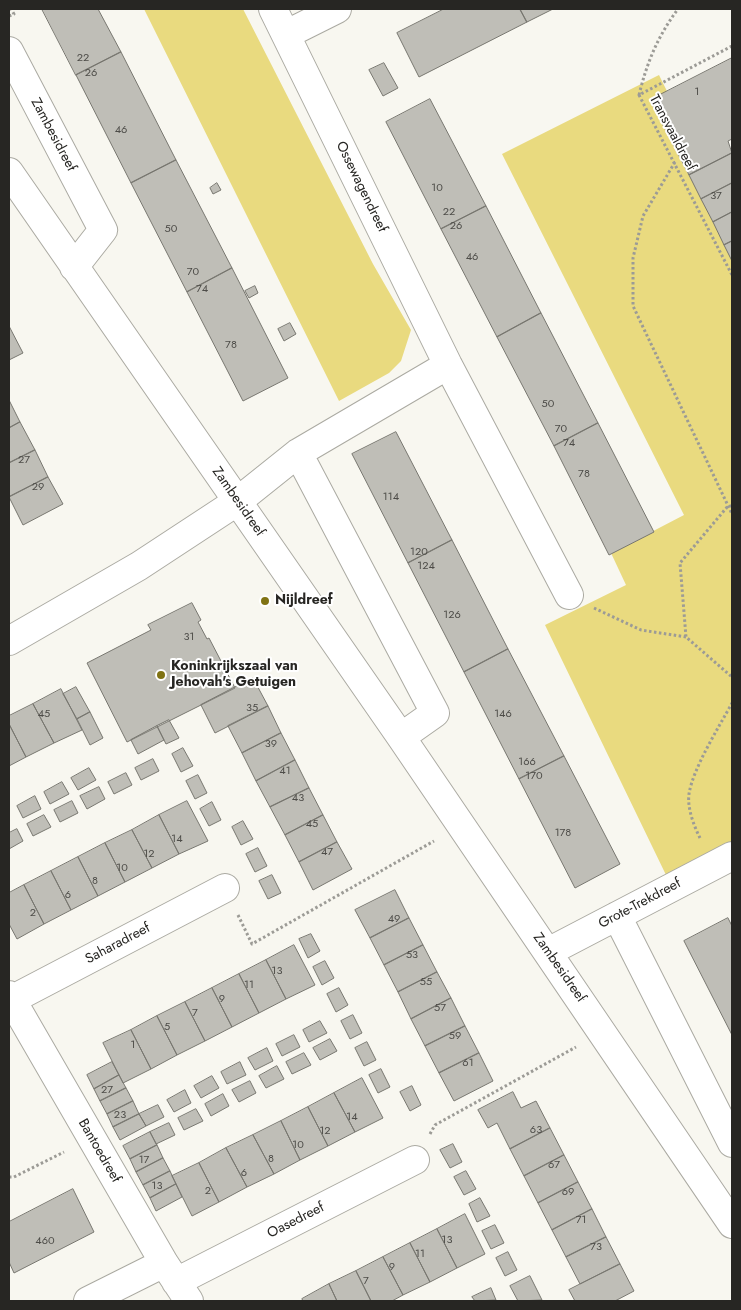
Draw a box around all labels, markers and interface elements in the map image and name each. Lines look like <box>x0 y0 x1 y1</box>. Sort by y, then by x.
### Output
house number: 22 <box>77 51 89 65</box>
house number: 26 <box>85 66 97 80</box>
house number: 1 <box>695 85 699 99</box>
street label: Transvaaldreef <box>645 92 699 174</box>
street label: Zambesidreef <box>27 95 79 175</box>
house number: 46 <box>115 123 127 137</box>
street label: Ossewagendreef <box>332 139 390 235</box>
house number: 10 <box>431 181 443 195</box>
house number: 37 <box>710 189 722 203</box>
house number: 22 <box>443 205 455 219</box>
house number: 26 <box>450 219 462 233</box>
house number: 50 <box>165 222 177 236</box>
house number: 46 <box>466 250 478 264</box>
house number: 70 <box>187 265 199 279</box>
house number: 74 <box>196 282 208 296</box>
house number: 78 <box>225 338 237 352</box>
house number: 50 <box>542 397 554 411</box>
house number: 70 <box>555 422 567 436</box>
house number: 74 <box>563 436 575 450</box>
house number: 27 <box>18 453 30 467</box>
street label: Zambesidreef <box>208 464 268 540</box>
house number: 78 <box>578 467 590 481</box>
house number: 29 <box>32 480 44 494</box>
house number: 114 <box>383 490 399 504</box>
house number: 120 <box>410 545 428 559</box>
house number: 124 <box>417 559 435 573</box>
place label: Nijldreef <box>275 593 333 609</box>
marker: Nijldreef <box>259 595 271 607</box>
house number: 126 <box>443 608 461 622</box>
house number: 31 <box>184 630 194 644</box>
place label: Koninkrijkszaal van Jehovah's Getuigen <box>171 659 298 692</box>
marker: Koninkrijkszaal van Jehovah's Getuigen <box>155 669 167 681</box>
house number: 35 <box>246 701 258 715</box>
house number: 45 <box>38 707 50 721</box>
house number: 146 <box>494 707 512 721</box>
house number: 39 <box>265 737 277 751</box>
house number: 166 <box>518 755 536 769</box>
house number: 41 <box>279 764 291 778</box>
house number: 170 <box>525 769 543 783</box>
house number: 43 <box>292 791 304 805</box>
house number: 45 <box>306 817 318 831</box>
house number: 178 <box>555 826 571 840</box>
house number: 14 <box>171 832 183 846</box>
house number: 47 <box>321 845 333 859</box>
house number: 12 <box>143 847 155 861</box>
house number: 10 <box>116 861 128 875</box>
house number: 8 <box>92 874 98 888</box>
street label: Grote-Trekdreef <box>596 875 684 933</box>
house number: 6 <box>65 888 71 902</box>
house number: 2 <box>30 906 36 920</box>
house number: 49 <box>388 912 400 926</box>
street label: Saharadreef <box>83 920 153 968</box>
street label: Zambesidreef <box>529 930 589 1006</box>
house number: 53 <box>406 948 418 962</box>
house number: 13 <box>272 964 282 978</box>
house number: 55 <box>420 975 432 989</box>
house number: 11 <box>244 978 254 992</box>
house number: 9 <box>219 992 225 1006</box>
house number: 57 <box>434 1001 446 1015</box>
house number: 7 <box>192 1006 198 1020</box>
house number: 5 <box>164 1020 170 1034</box>
house number: 59 <box>449 1029 461 1043</box>
house number: 1 <box>131 1038 135 1052</box>
house number: 61 <box>462 1056 474 1070</box>
house number: 27 <box>101 1083 113 1097</box>
house number: 23 <box>114 1108 126 1122</box>
house number: 14 <box>346 1110 358 1124</box>
street label: Bantoedreef <box>74 1116 124 1186</box>
house number: 63 <box>530 1123 542 1137</box>
house number: 12 <box>319 1124 331 1138</box>
house number: 10 <box>292 1138 304 1152</box>
house number: 8 <box>268 1152 274 1166</box>
house number: 17 <box>139 1153 149 1167</box>
house number: 67 <box>548 1158 560 1172</box>
house number: 6 <box>241 1166 247 1180</box>
house number: 13 <box>152 1179 162 1193</box>
house number: 2 <box>205 1184 211 1198</box>
house number: 69 <box>562 1185 574 1199</box>
street label: Oasedreef <box>265 1200 327 1242</box>
house number: 71 <box>576 1213 586 1227</box>
house number: 13 <box>442 1233 452 1247</box>
house number: 460 <box>35 1234 55 1248</box>
house number: 73 <box>590 1240 602 1254</box>
house number: 11 <box>415 1247 425 1261</box>
house number: 9 <box>389 1260 395 1274</box>
house number: 7 <box>363 1274 369 1288</box>

